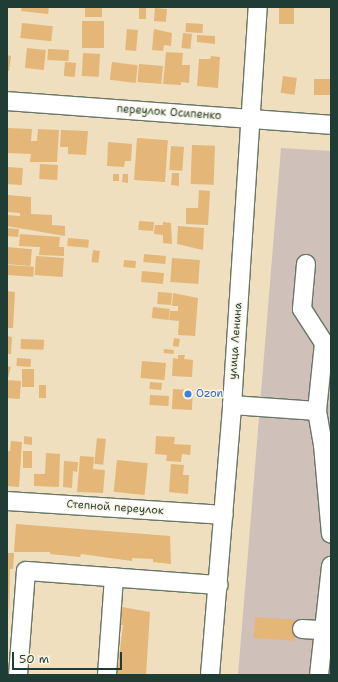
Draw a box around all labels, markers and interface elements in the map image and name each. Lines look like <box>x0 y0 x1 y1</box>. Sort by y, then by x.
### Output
street label: переулок Осипенко <box>116 103 222 123</box>
street label: улица Ленина <box>227 302 245 380</box>
place label: Ozon <box>196 387 223 401</box>
marker: Ozon <box>183 389 193 399</box>
street label: Степной переулок <box>66 498 164 518</box>
scale bar <box>14 644 124 670</box>
text: 50 m <box>19 651 49 667</box>

